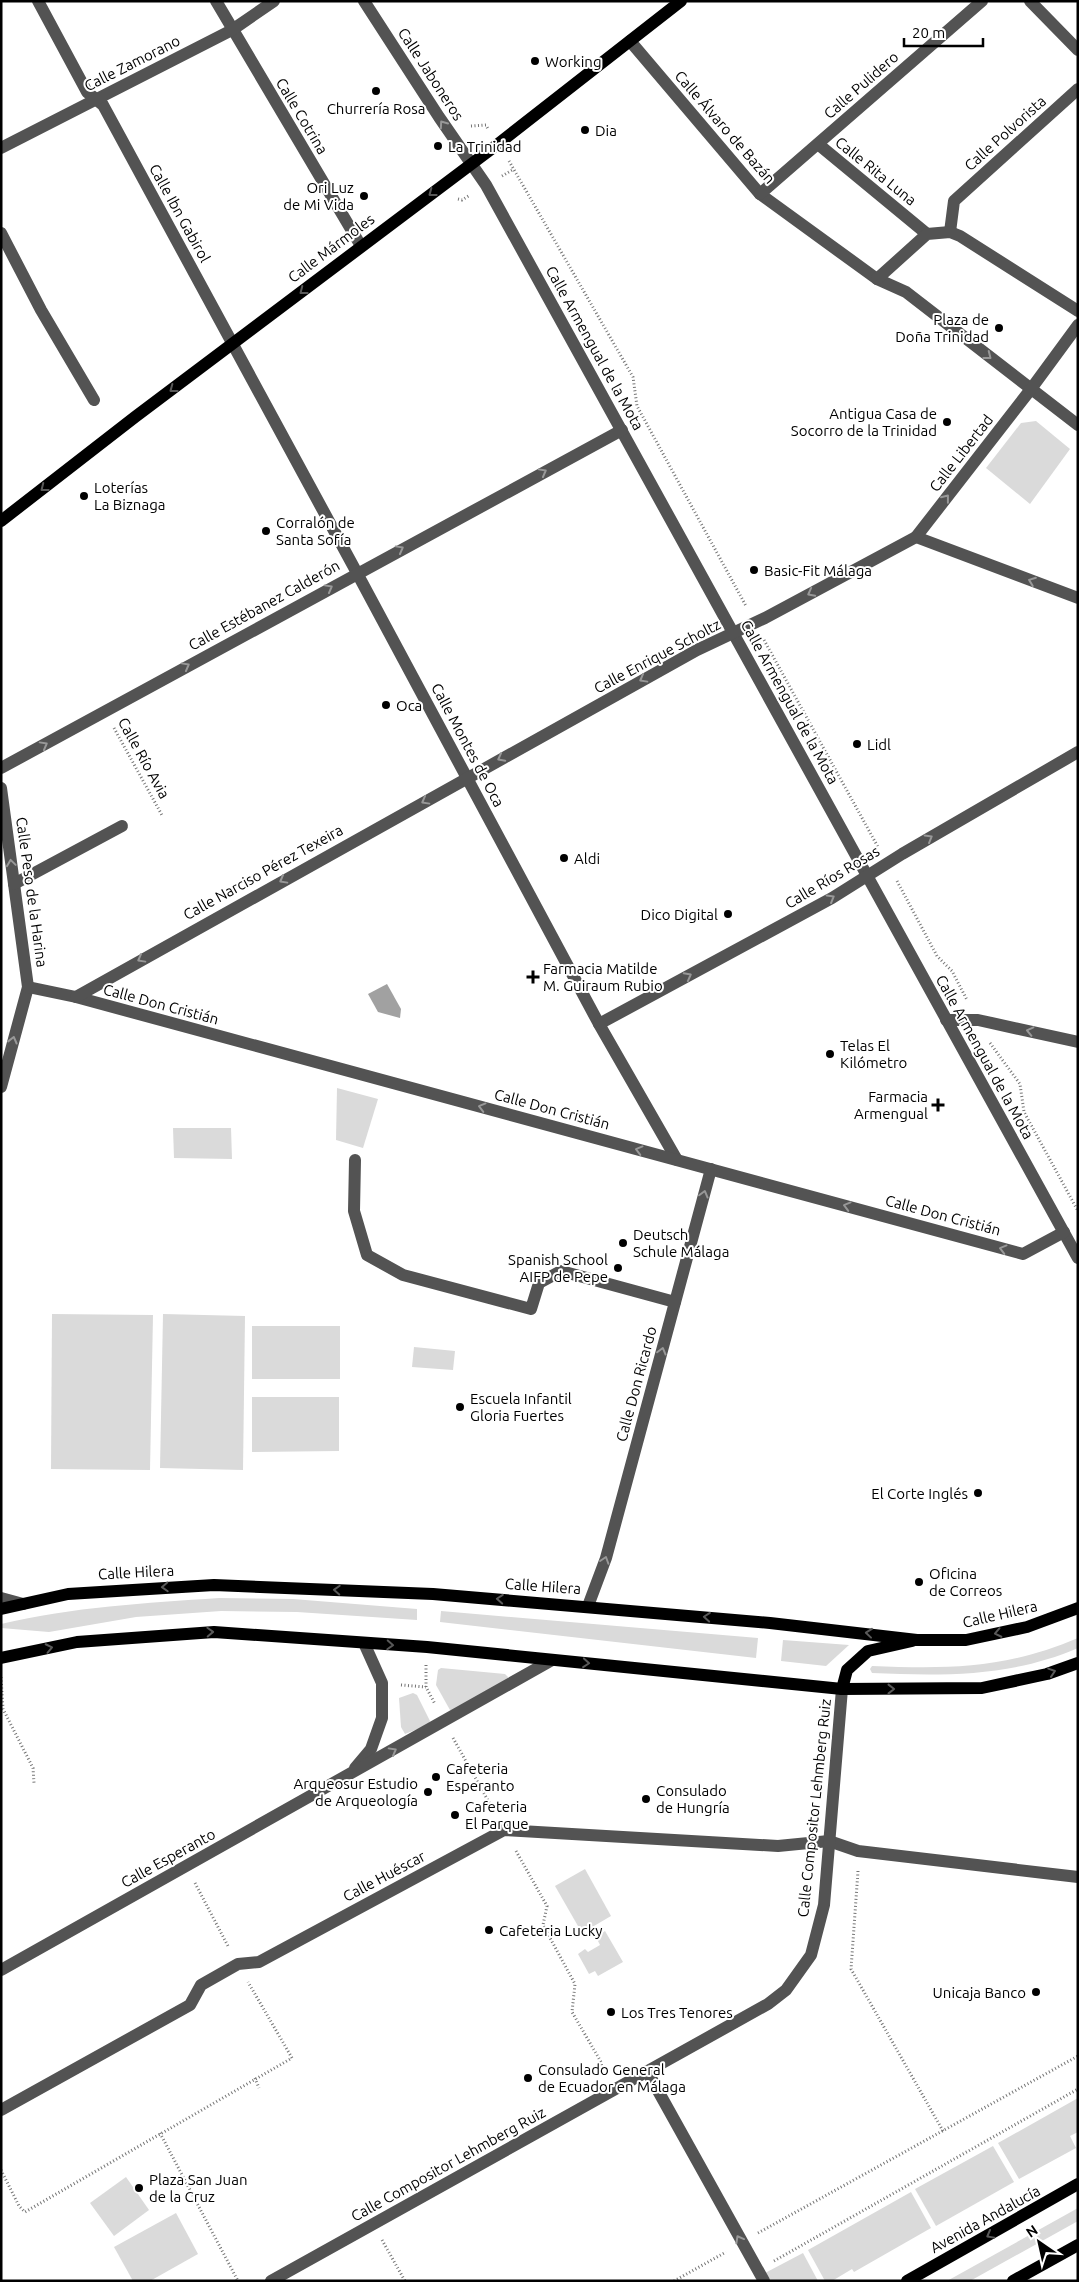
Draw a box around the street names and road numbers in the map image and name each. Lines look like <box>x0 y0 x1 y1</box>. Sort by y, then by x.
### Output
street label: Calle Jaboneros <box>395 25 467 123</box>
street label: Calle Zamorano <box>81 32 183 94</box>
street label: Calle Pulidero <box>820 48 902 122</box>
street label: Calle Álvaro de Bazán <box>671 67 779 187</box>
street label: Calle Cotrina <box>273 75 331 157</box>
street label: Calle Polvorista <box>961 92 1049 174</box>
street label: Calle Rita Luna <box>832 133 920 209</box>
street label: Calle Ibn Gabirol <box>146 161 214 265</box>
street label: Calle Mármoles <box>285 210 377 286</box>
street label: Calle Armengual de la Mota <box>543 263 647 433</box>
street label: Calle Libertad <box>926 411 996 495</box>
street label: Calle Estébanez Calderón <box>185 556 343 654</box>
street label: Calle Enrique Scholtz <box>591 615 723 697</box>
street label: Calle Armengual de la Mota <box>738 617 842 787</box>
street label: Calle Montes de Oca <box>428 680 508 810</box>
street label: Calle Río Avia <box>115 715 173 801</box>
street label: Calle Peso de la Harina <box>13 816 51 968</box>
street label: Calle Narciso Pérez Texeira <box>180 821 346 923</box>
street label: Calle Ríos Rosas <box>782 842 882 912</box>
street label: Calle Armengual de la Mota <box>933 972 1037 1142</box>
street label: Calle Don Cristián <box>101 980 221 1028</box>
street label: Calle Don Cristián <box>492 1085 612 1133</box>
street label: Calle Don Cristián <box>883 1191 1003 1239</box>
street label: Calle Don Ricardo <box>612 1324 660 1444</box>
street label: Calle Hilera <box>98 1562 174 1582</box>
street label: Calle Hilera <box>504 1575 582 1597</box>
street label: Calle Hilera <box>961 1597 1039 1631</box>
street label: Calle Compositor Lehmberg Ruiz <box>794 1698 834 1918</box>
street label: Calle Esperanto <box>118 1825 218 1891</box>
street label: Calle Huéscar <box>340 1847 428 1905</box>
street label: Calle Compositor Lehmberg Ruiz <box>348 2103 548 2225</box>
street label: Avenida Andalucía <box>927 2182 1043 2256</box>

